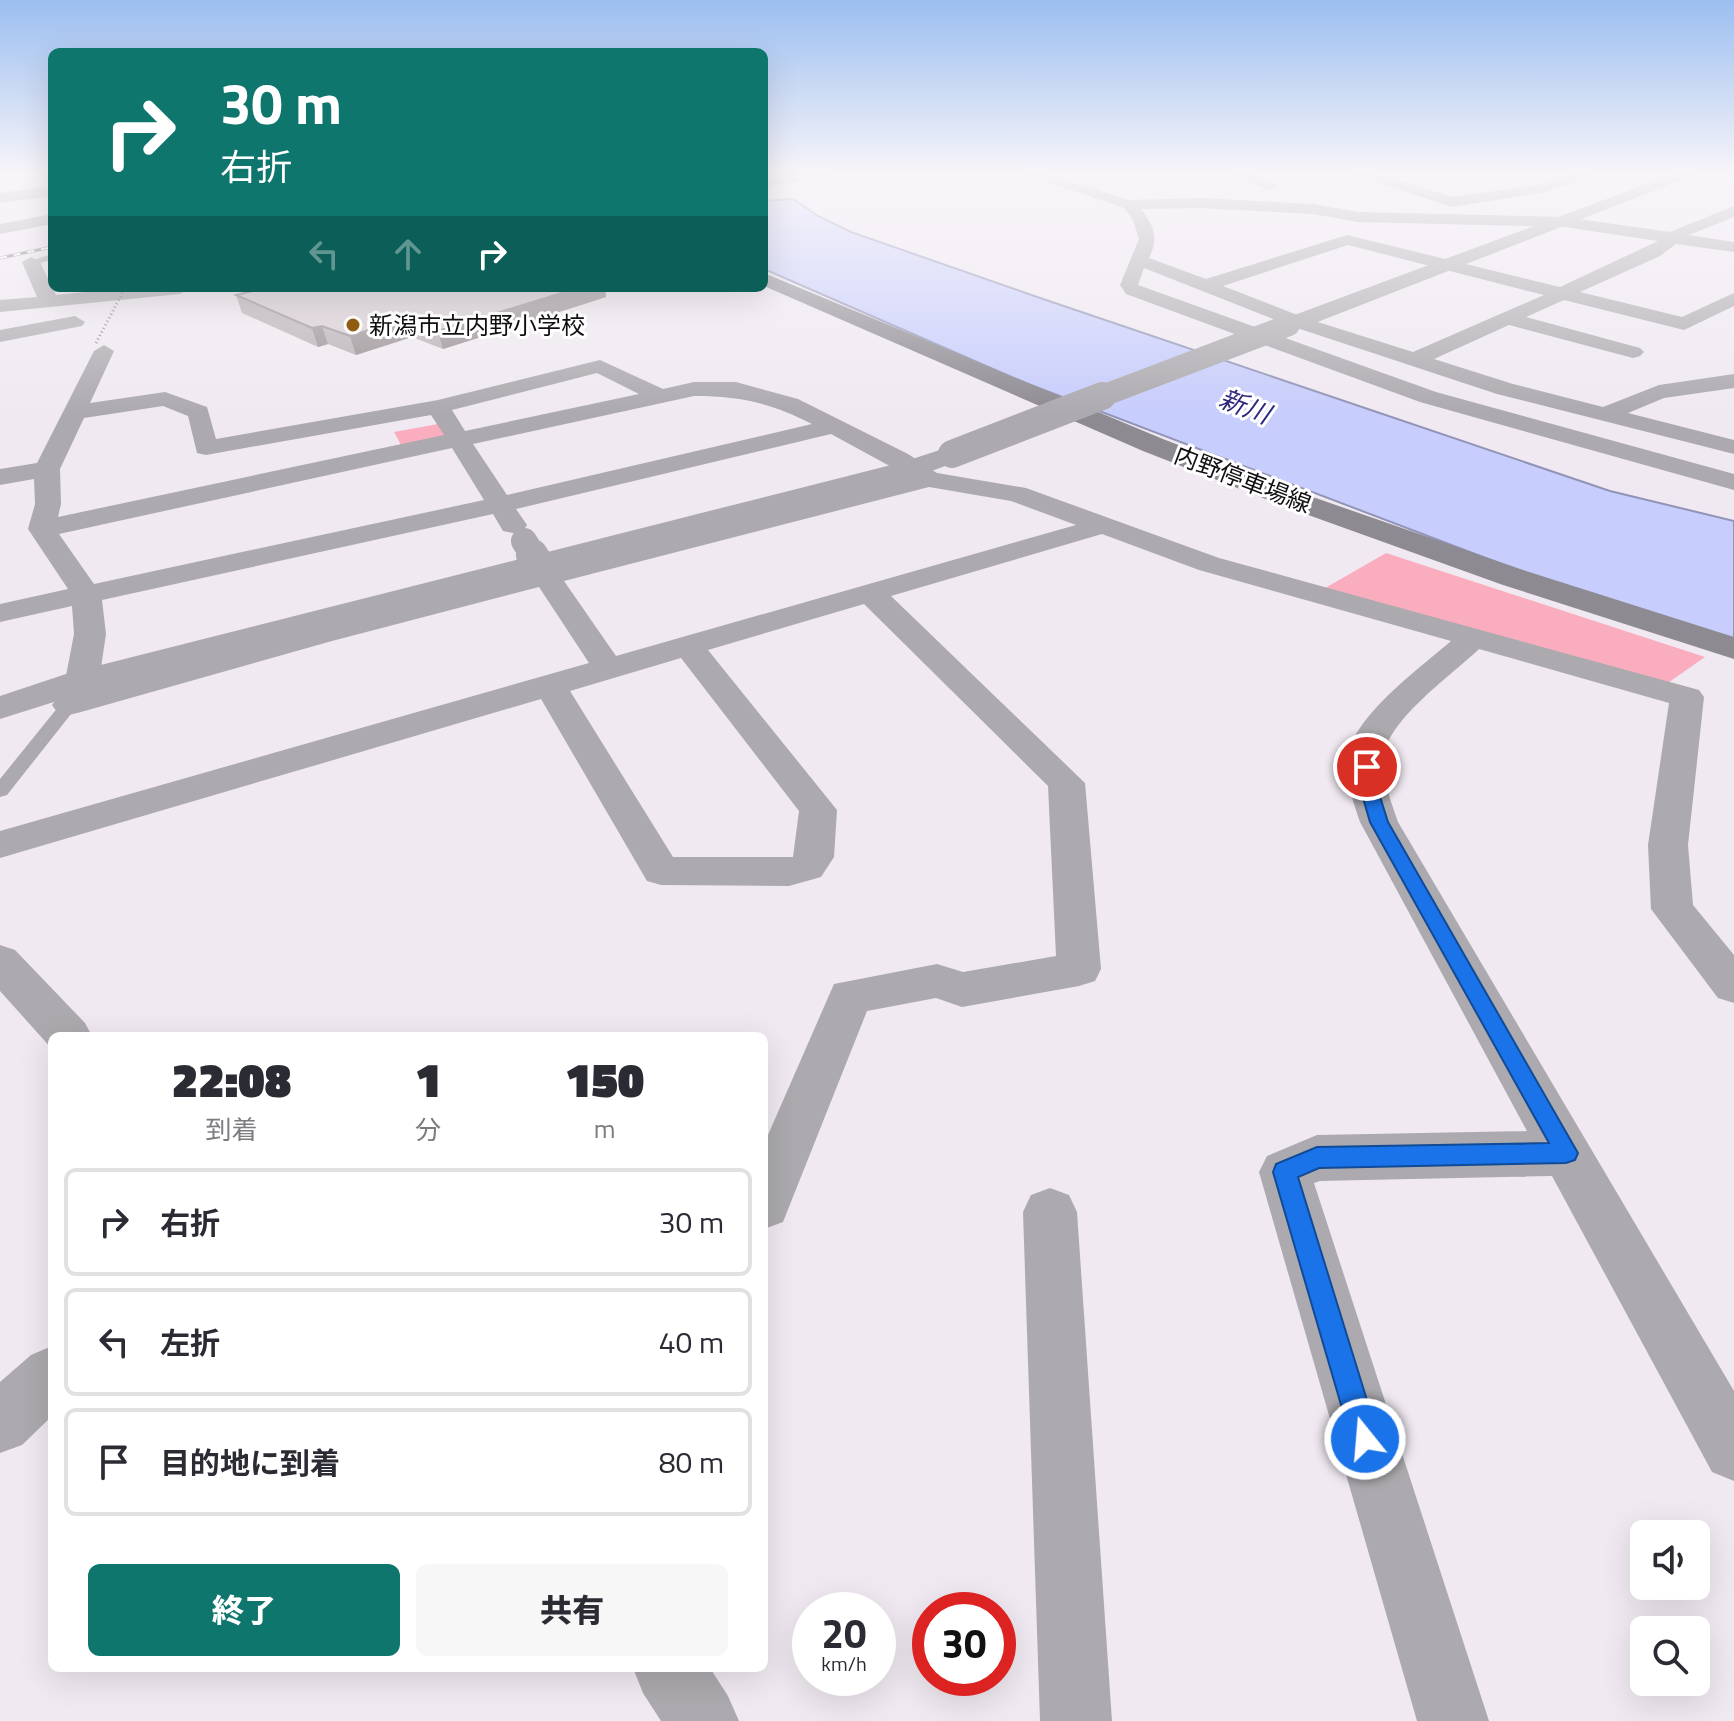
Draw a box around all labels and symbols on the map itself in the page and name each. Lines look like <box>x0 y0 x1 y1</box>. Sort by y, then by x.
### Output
place label: 新潟市立内野小学校 <box>369 307 585 343</box>
marker: 新潟市立内野小学校 <box>344 316 362 334</box>
water label: 新川 <box>1214 378 1279 435</box>
street label: 内野停車場線 <box>1169 436 1317 522</box>
pin <box>1333 733 1401 801</box>
position arrow <box>1323 1397 1407 1481</box>
speed limit sign: 30 <box>912 1592 1016 1696</box>

